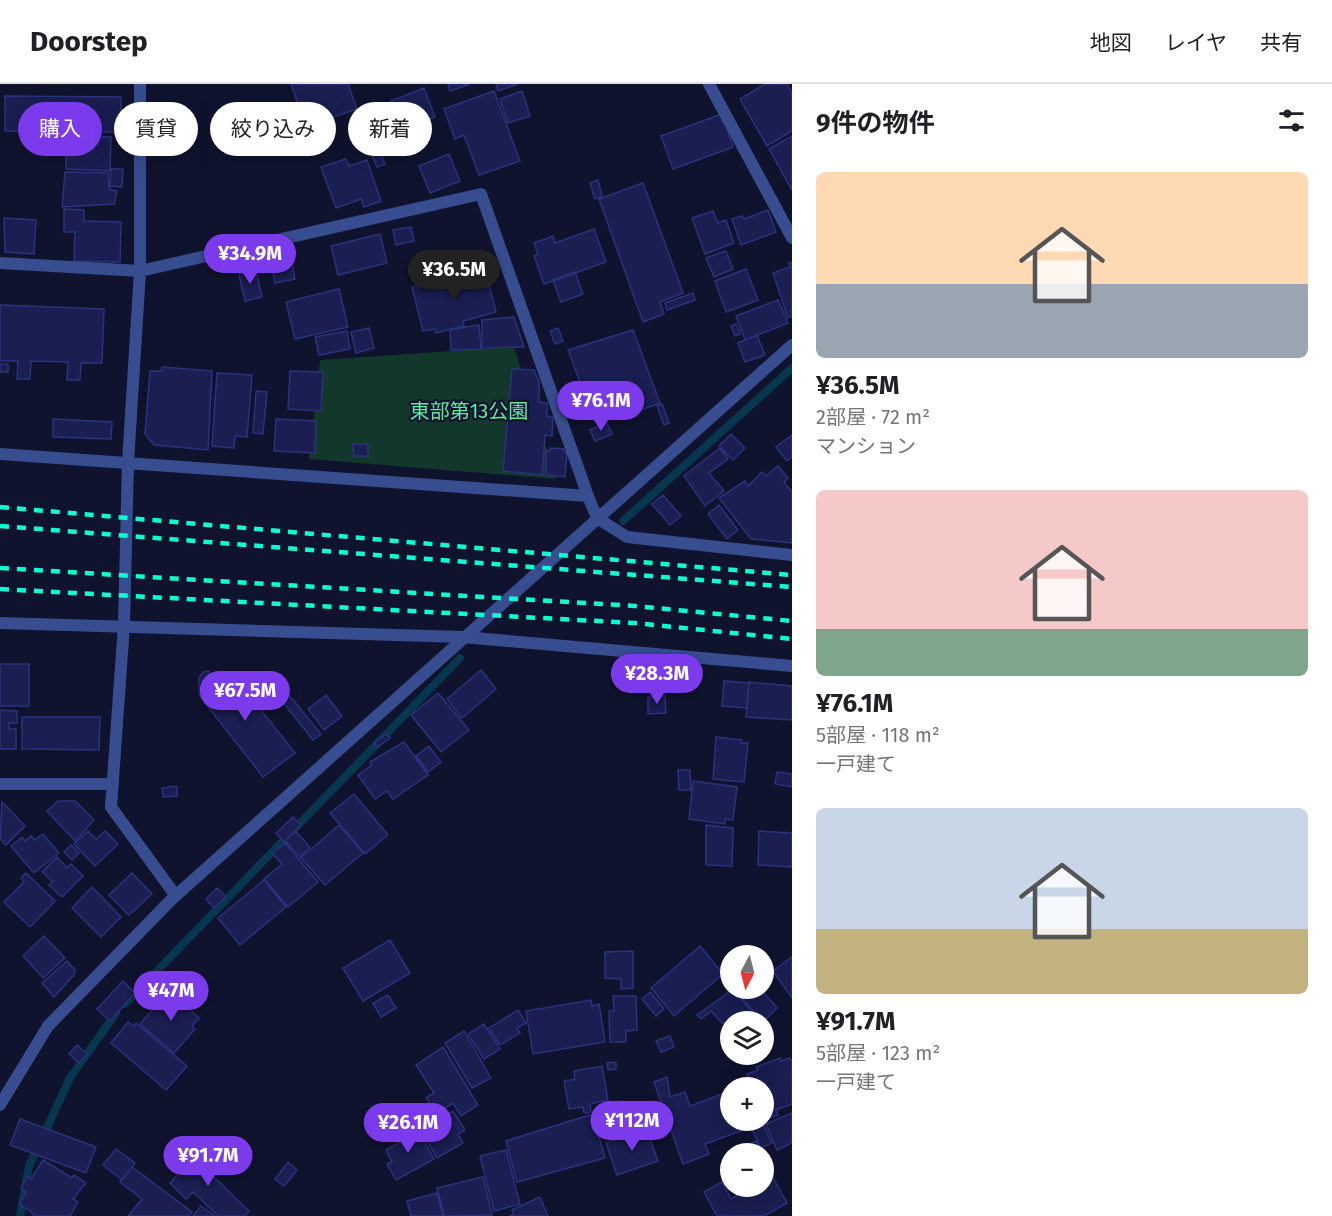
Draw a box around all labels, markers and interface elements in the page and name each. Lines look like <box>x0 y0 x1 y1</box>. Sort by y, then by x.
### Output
text: Doorstep <box>30 25 148 58</box>
text: 地図 <box>1090 30 1132 56</box>
text: レイヤ <box>1165 30 1227 56</box>
text: 共有 <box>1260 30 1302 56</box>
chip: 購入 <box>18 102 102 156</box>
chip: 賃貸 <box>114 102 198 156</box>
chip: 絞り込み <box>210 102 336 156</box>
chip: 新着 <box>348 102 432 156</box>
icon: filters <box>1275 104 1308 137</box>
text: 9件の物件 <box>816 108 935 139</box>
icon: home <box>1008 211 1116 319</box>
pin: ¥34.9M <box>201 234 299 285</box>
text: ¥34.9M <box>218 241 282 265</box>
pin: ¥36.5M <box>405 250 503 301</box>
text: ¥36.5M <box>422 257 486 281</box>
text: ¥36.5M <box>816 370 899 401</box>
pin: ¥76.1M <box>552 381 650 432</box>
text: ¥76.1M <box>571 388 631 412</box>
park label: 東部第13公園 <box>410 399 528 423</box>
text: 2部屋 · 72 m² <box>816 405 930 429</box>
text: マンション <box>816 434 916 458</box>
icon: home <box>1008 529 1116 637</box>
pin: ¥28.3M <box>608 654 706 705</box>
text: ¥28.3M <box>625 661 689 685</box>
pin: ¥67.5M <box>196 671 294 722</box>
text: ¥67.5M <box>214 678 276 702</box>
text: ¥76.1M <box>816 688 893 719</box>
text: 5部屋 · 118 m² <box>816 723 940 747</box>
text: 一戸建て <box>816 752 896 776</box>
icon: home <box>1008 847 1116 955</box>
north arrow <box>720 945 774 999</box>
map controls <box>720 945 774 1197</box>
pin: ¥47M <box>135 971 207 1022</box>
text: ¥47M <box>148 978 194 1002</box>
text: ¥91.7M <box>816 1006 895 1037</box>
button: layers <box>720 1011 774 1065</box>
text: 5部屋 · 123 m² <box>816 1041 940 1065</box>
text: 一戸建て <box>816 1070 896 1094</box>
button: + <box>720 1077 774 1131</box>
pin: ¥112M <box>590 1101 674 1152</box>
pin: ¥26.1M <box>359 1103 457 1154</box>
text: ¥112M <box>604 1108 660 1132</box>
text: ¥26.1M <box>378 1110 438 1134</box>
pin: ¥91.7M <box>159 1136 257 1187</box>
text: ¥91.7M <box>177 1143 239 1167</box>
button: − <box>720 1143 774 1197</box>

